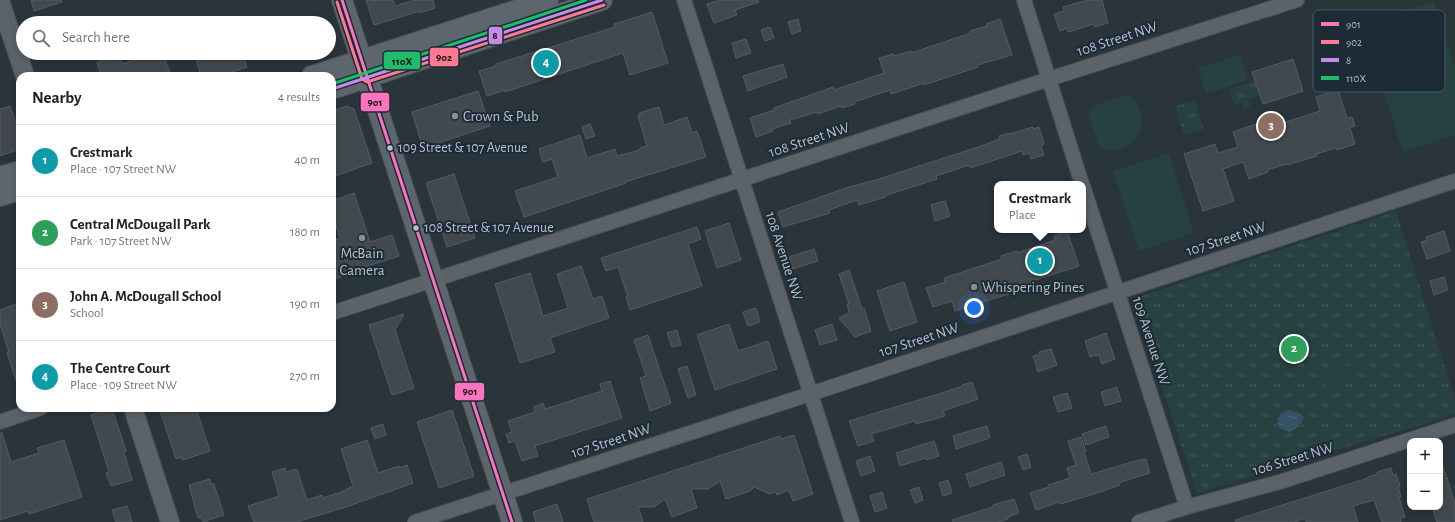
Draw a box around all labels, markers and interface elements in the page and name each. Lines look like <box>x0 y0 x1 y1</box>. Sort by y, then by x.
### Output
legend <box>1313 10 1445 92</box>
search box <box>16 16 336 60</box>
street label: 108 Street NW <box>1075 19 1160 59</box>
text: 901 <box>1346 19 1361 30</box>
line badge: 8 <box>488 26 503 45</box>
icon: search <box>30 27 52 49</box>
text: Search here <box>62 30 130 45</box>
text: 8 <box>492 30 498 41</box>
text: 902 <box>1346 37 1362 48</box>
line badge: 902 <box>429 47 459 67</box>
pin: 4 <box>533 48 559 78</box>
line badge: 110X <box>383 51 421 70</box>
text: 902 <box>436 52 452 63</box>
text: 8 <box>1346 55 1351 66</box>
text: 110X <box>392 56 412 67</box>
text: 110X <box>1346 73 1366 84</box>
text: Nearby <box>32 89 82 106</box>
text: 4 results <box>278 91 320 104</box>
line badge: 901 <box>360 92 390 112</box>
text: 901 <box>367 97 383 108</box>
place label: Crown & Pub <box>463 109 539 124</box>
marker: Crown & Pub <box>450 111 460 121</box>
pin: 3 <box>1258 111 1284 141</box>
street label: 108 Street NW <box>767 120 852 160</box>
place label: 109 Street & 107 Avenue <box>398 141 528 155</box>
marker: 109 Street & 107 Avenue <box>385 143 395 153</box>
text: Crestmark <box>70 145 132 160</box>
text: 1 <box>43 154 47 167</box>
text: 40 m <box>294 154 320 167</box>
text: Place · 107 Street NW <box>70 163 176 176</box>
popup <box>994 181 1086 233</box>
text: Crestmark <box>1009 191 1071 206</box>
text: Place <box>1009 209 1036 222</box>
street label: 108 Avenue NW <box>763 210 806 303</box>
text: Central McDougall Park <box>70 217 210 232</box>
street label: 107 Street NW <box>1184 219 1268 259</box>
place label: 108 Street & 107 Avenue <box>424 221 554 235</box>
marker: 108 Street & 107 Avenue <box>411 223 421 233</box>
text: 2 <box>42 226 48 239</box>
text: 180 m <box>290 226 320 239</box>
marker: McBain Camera <box>357 233 367 243</box>
text: Park · 107 Street NW <box>70 235 172 248</box>
place label: McBain Camera <box>339 246 385 278</box>
pin: 1 <box>1027 246 1053 276</box>
place label: Whispering Pines <box>982 280 1084 295</box>
marker: Whispering Pines <box>969 282 979 292</box>
text: John A. McDougall School <box>70 289 222 304</box>
street label: 109 Avenue NW <box>1130 295 1173 388</box>
text: 3 <box>42 298 48 311</box>
text: 190 m <box>290 298 320 311</box>
your location <box>964 298 984 318</box>
text: School <box>70 307 104 320</box>
street label: 107 Street NW <box>877 320 961 360</box>
pin: 2 <box>1281 334 1307 364</box>
text: The Centre Court <box>70 361 170 376</box>
text: 4 <box>42 370 48 383</box>
text: 270 m <box>289 370 320 383</box>
text: Place · 109 Street NW <box>70 379 177 392</box>
line badge: 901 <box>454 382 485 401</box>
text: 901 <box>462 386 478 397</box>
street label: 107 Street NW <box>569 421 653 461</box>
map controls <box>1407 438 1443 510</box>
button: + <box>1407 438 1443 474</box>
street label: 106 Street NW <box>1251 439 1336 478</box>
button: − <box>1407 474 1443 510</box>

